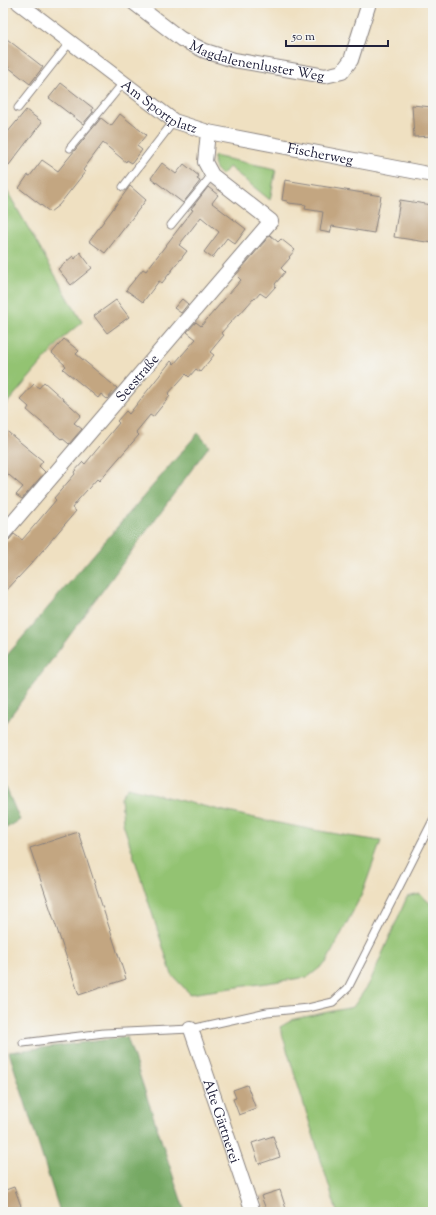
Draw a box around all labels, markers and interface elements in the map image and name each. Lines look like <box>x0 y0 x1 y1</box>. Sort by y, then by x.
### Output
scale bar <box>286 22 388 48</box>
text: 50 m <box>291 28 315 46</box>
street label: Magdalenenluster Weg <box>185 37 326 88</box>
street label: Am Sportplatz <box>116 76 199 140</box>
street label: Fischerweg <box>285 139 355 172</box>
street label: Seestraße <box>112 351 165 407</box>
street label: Alte Gärtnerei <box>197 1077 244 1166</box>

